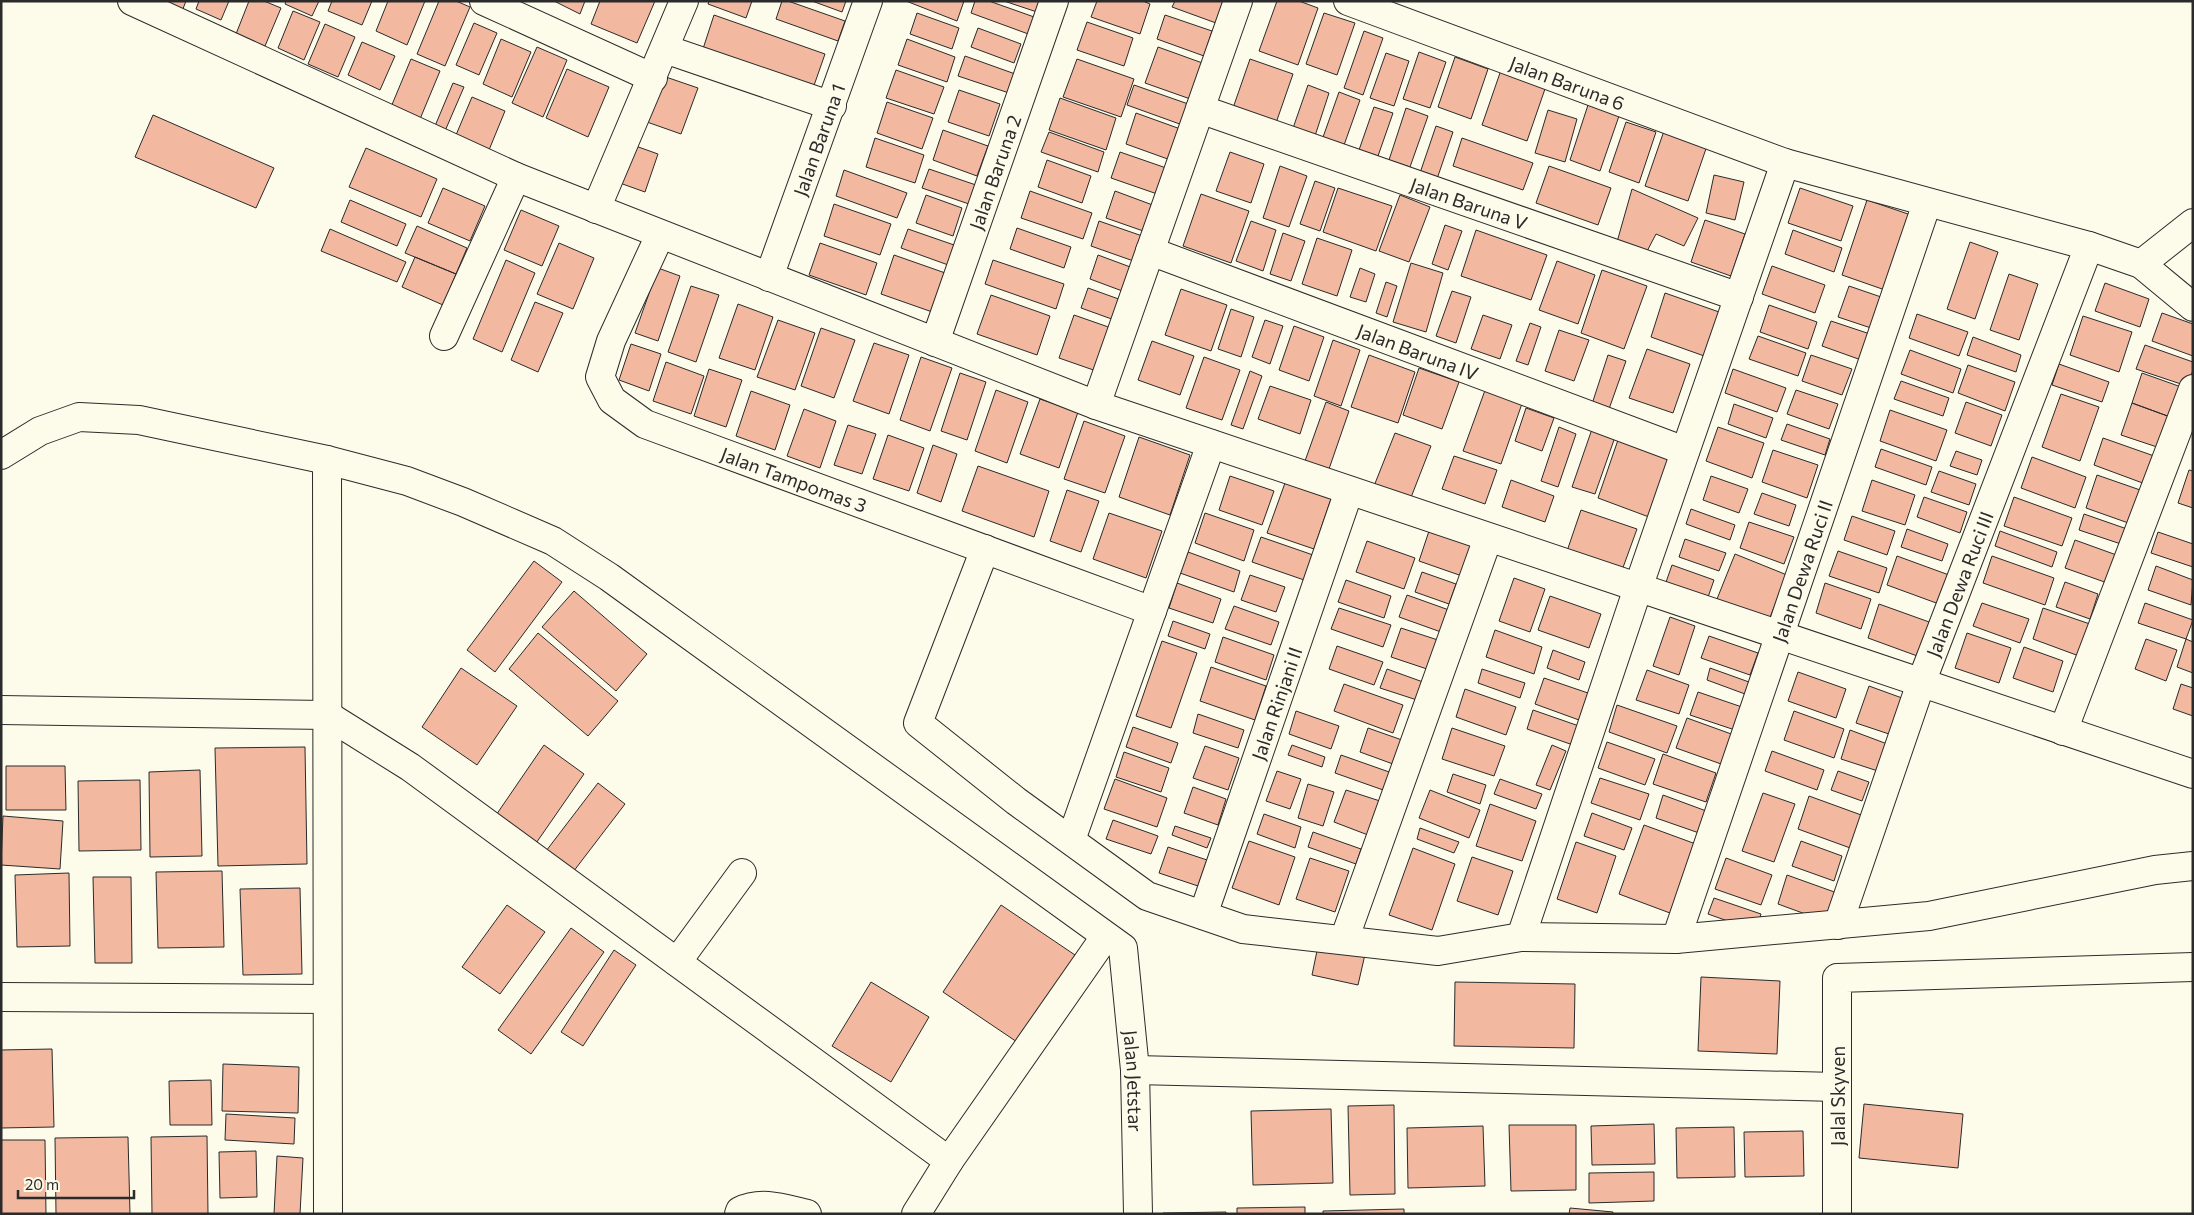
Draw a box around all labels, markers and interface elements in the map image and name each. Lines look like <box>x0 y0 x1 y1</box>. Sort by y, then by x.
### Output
street label: Jalan Baruna 6 <box>1507 50 1628 114</box>
street label: Jalan Baruna 1 <box>788 80 849 199</box>
street label: Jalan Baruna 2 <box>964 112 1025 233</box>
street label: Jalan Baruna V <box>1407 172 1531 234</box>
street label: Jalan Baruna IV <box>1354 318 1482 384</box>
street label: Jalan Tampomas 3 <box>718 442 870 516</box>
street label: Jalan Dewa Ruci II <box>1767 497 1836 645</box>
street label: Jalan Dewa Ruci III <box>1921 508 1998 660</box>
street label: Jalan Rinjani II <box>1246 644 1306 763</box>
street label: Jalan Jetstar <box>1120 1029 1148 1132</box>
street label: Jalal Skyven <box>1826 1046 1849 1146</box>
scale bar <box>18 1168 134 1200</box>
text: 20 m <box>25 1175 59 1193</box>

